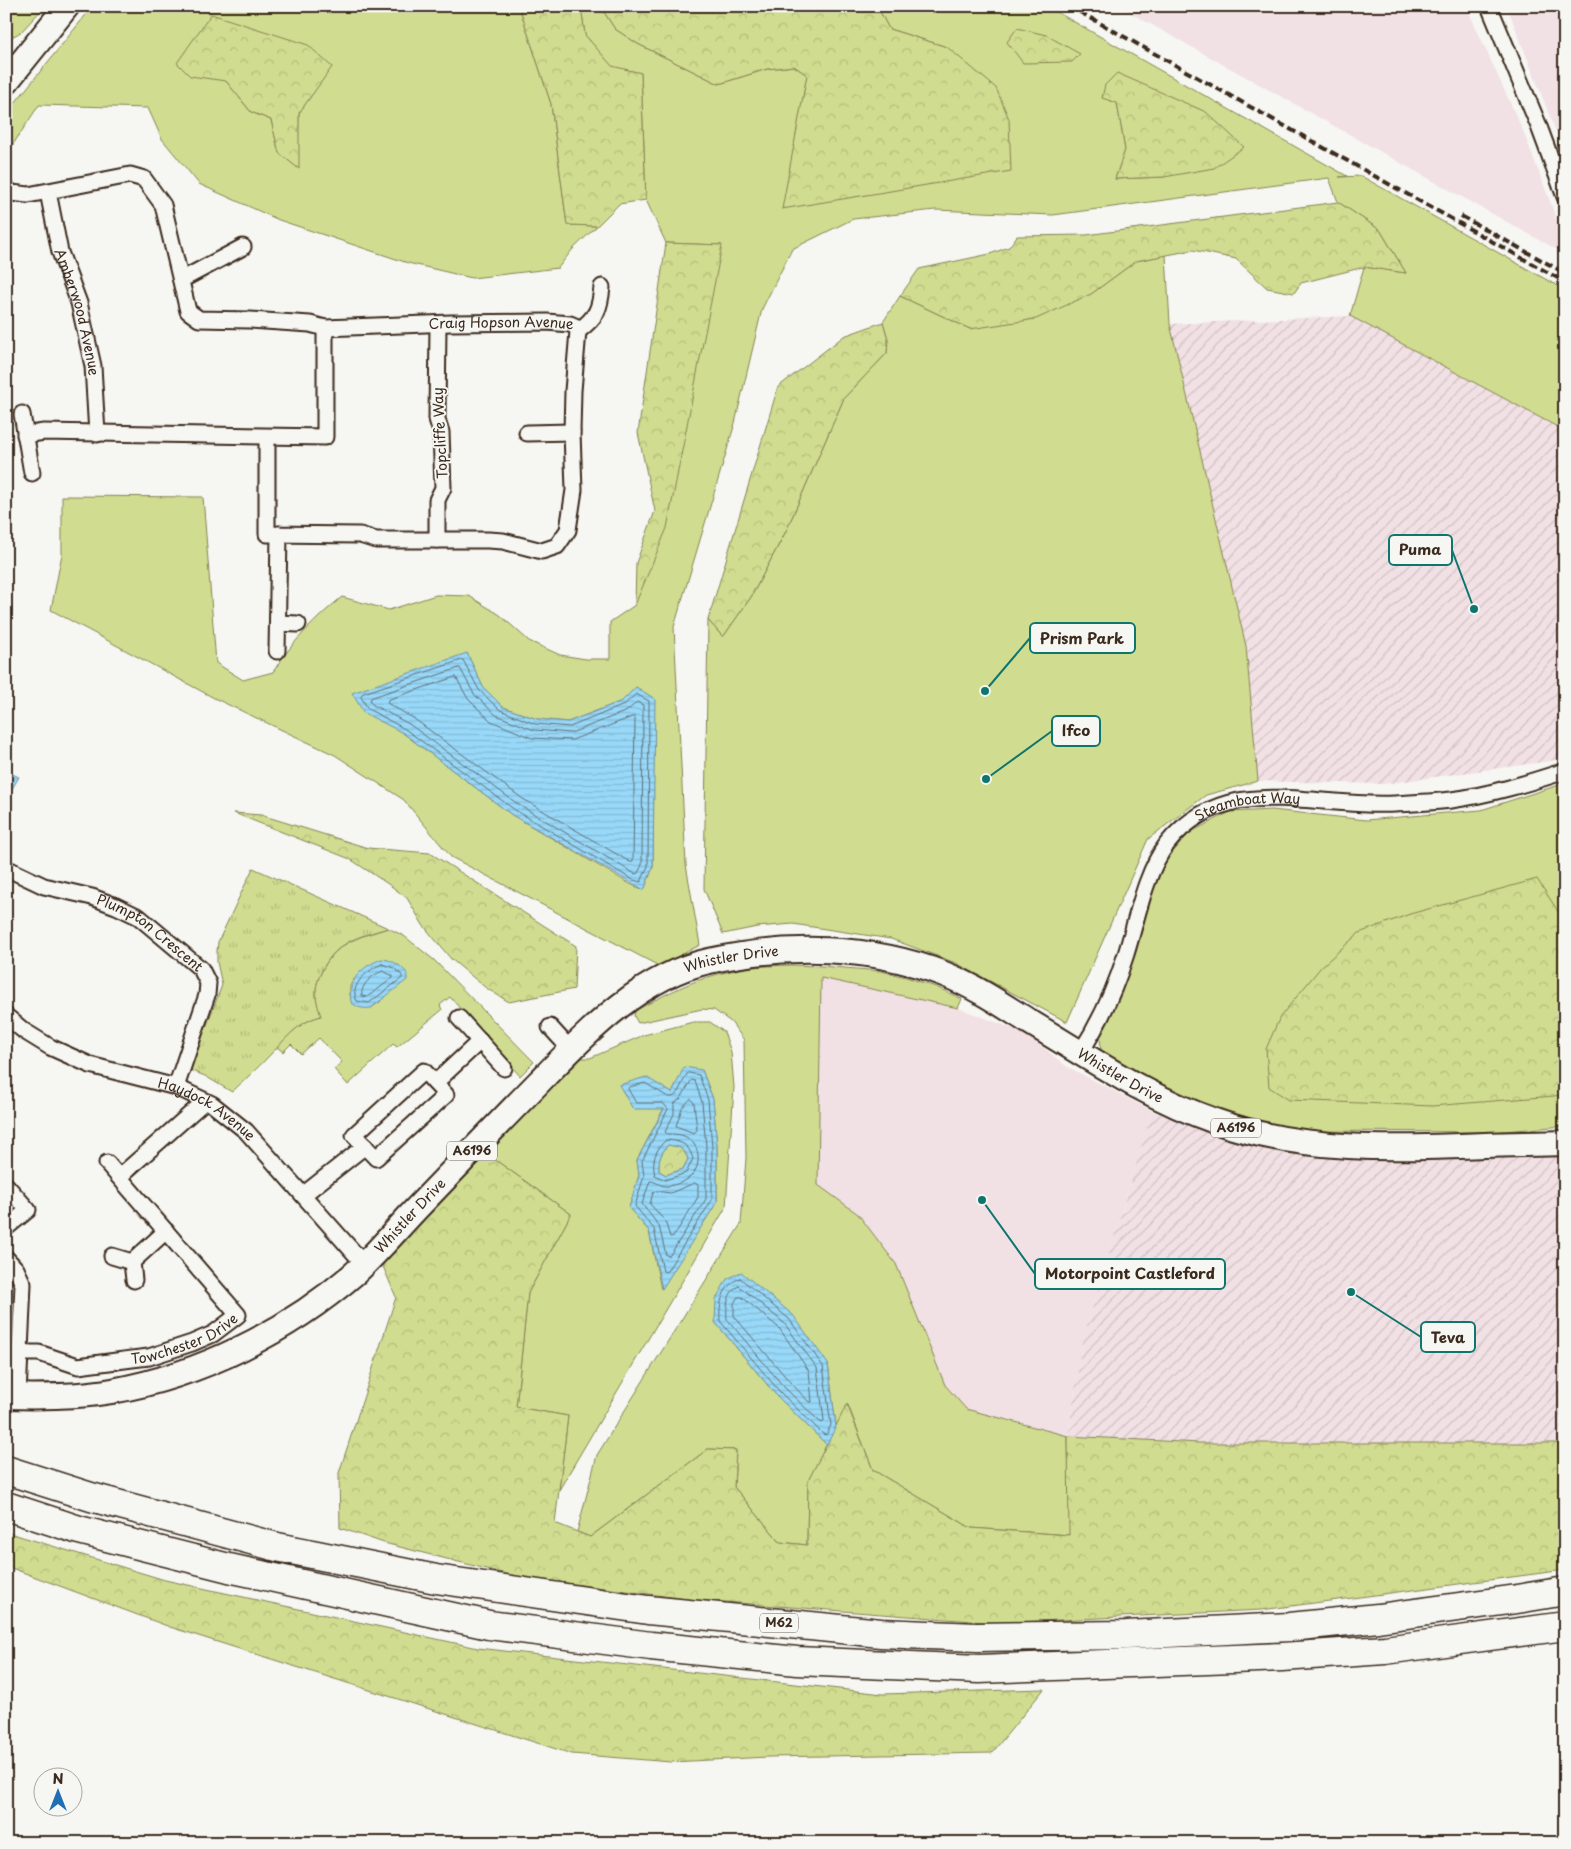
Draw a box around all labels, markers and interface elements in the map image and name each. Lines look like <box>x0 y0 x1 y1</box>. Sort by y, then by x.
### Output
street label: Amberwood Avenue <box>50 245 105 377</box>
street label: Craig Hopson Avenue <box>428 311 575 334</box>
street label: Topcliffe Way <box>427 387 452 479</box>
callout: Puma <box>1389 535 1452 565</box>
text: Puma <box>1399 537 1441 560</box>
callout: Prism Park <box>1030 623 1135 653</box>
text: Prism Park <box>1040 626 1124 649</box>
callout: Ifco <box>1052 716 1100 746</box>
text: Ifco <box>1062 718 1090 741</box>
street label: Steamboat Way <box>1190 787 1301 826</box>
street label: Plumpton Crescent <box>94 889 208 977</box>
street label: Whistler Drive <box>681 940 779 978</box>
street label: Whistler Drive <box>1074 1043 1167 1108</box>
street label: Haydock Avenue <box>156 1072 261 1145</box>
road number: A6196 <box>1211 1118 1261 1138</box>
road number: A6196 <box>447 1142 497 1160</box>
street label: Whistler Drive <box>369 1173 450 1258</box>
callout: Motorpoint Castleford <box>1035 1259 1225 1289</box>
text: Motorpoint Castleford <box>1045 1261 1215 1284</box>
street label: Towchester Drive <box>130 1308 242 1369</box>
callout: Teva <box>1421 1322 1475 1352</box>
text: Teva <box>1431 1325 1466 1348</box>
road number: M62 <box>760 1614 798 1632</box>
north arrow <box>32 1766 82 1816</box>
text: N <box>52 1768 64 1789</box>

